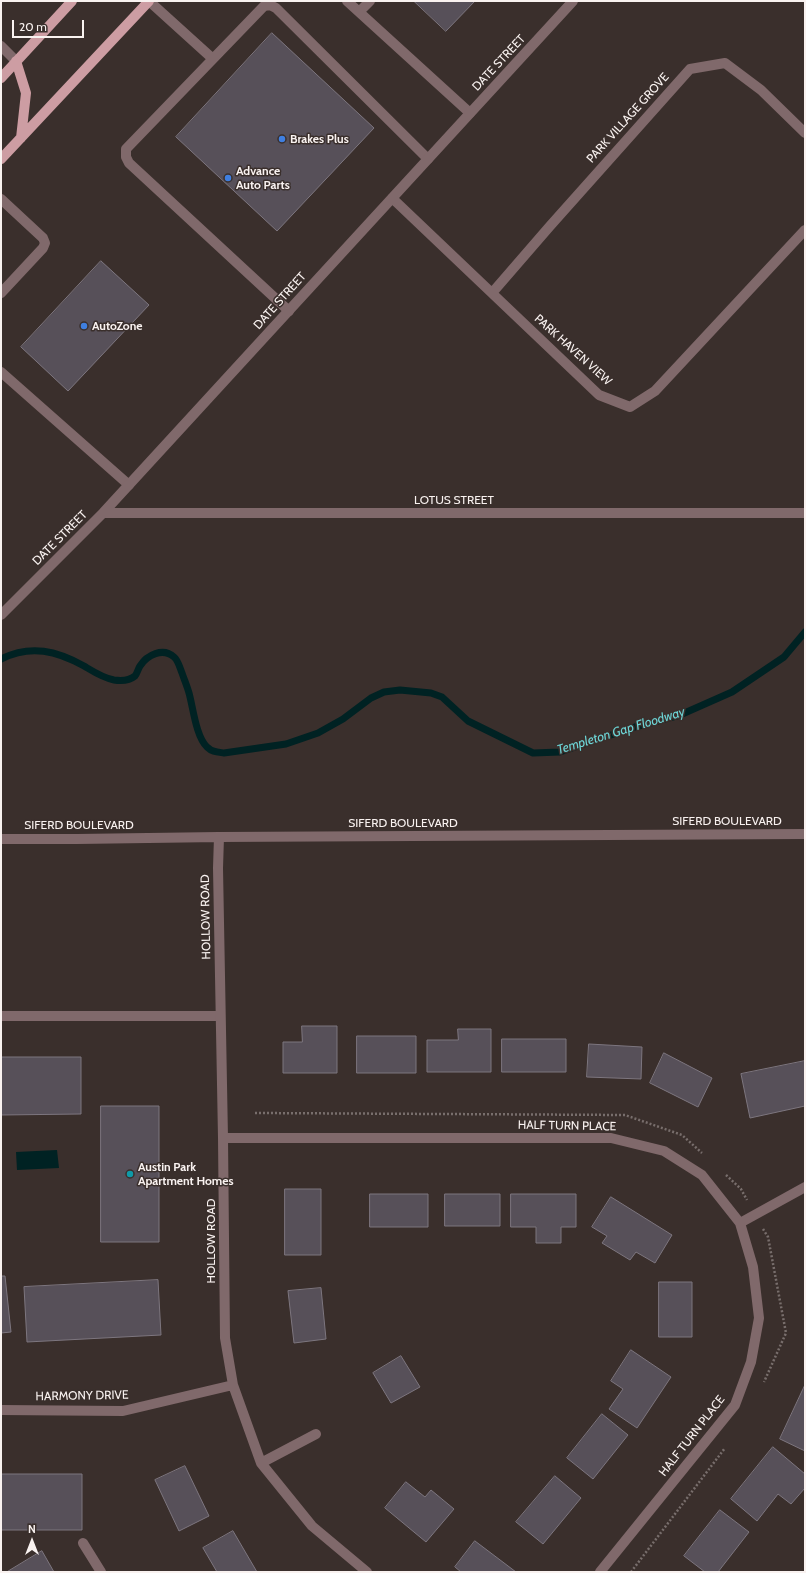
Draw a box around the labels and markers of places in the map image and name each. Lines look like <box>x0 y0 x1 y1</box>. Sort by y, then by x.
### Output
place label: Brakes Plus <box>290 132 349 146</box>
marker: Brakes Plus <box>277 134 287 144</box>
place label: Advance Auto Parts <box>236 164 290 192</box>
marker: Advance Auto Parts <box>223 173 233 183</box>
place label: AutoZone <box>92 319 142 333</box>
marker: AutoZone <box>79 321 89 331</box>
place label: Austin Park Apartment Homes <box>138 1160 234 1188</box>
marker: Austin Park Apartment Homes <box>125 1169 135 1179</box>

